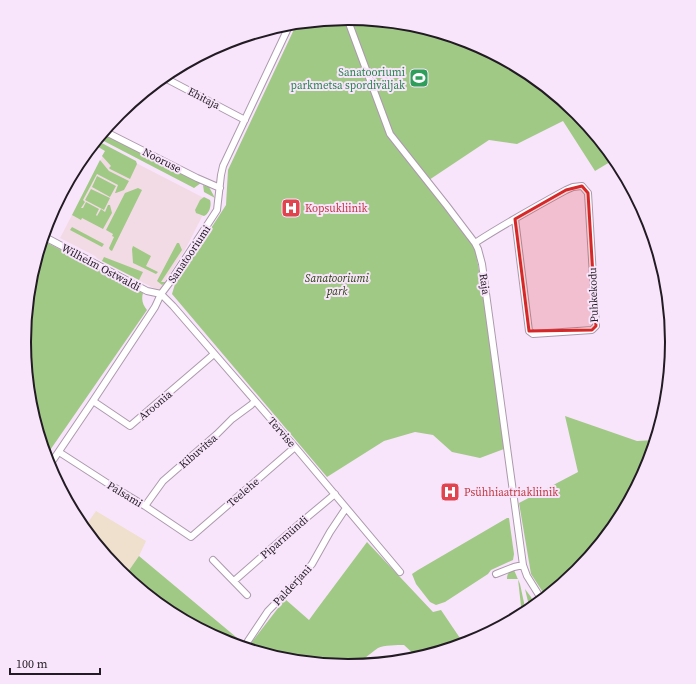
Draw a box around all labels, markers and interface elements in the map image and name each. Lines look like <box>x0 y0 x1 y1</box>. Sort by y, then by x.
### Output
place label: Sanatooriumi parkmetsa spordiväljak <box>291 65 406 93</box>
sports icon: Sanatooriumi parkmetsa spordiväljak <box>408 67 430 89</box>
street label: Ehitaja <box>185 84 223 113</box>
street label: Nooruse <box>140 144 184 177</box>
hospital icon: Kopsukliinik <box>280 197 302 219</box>
place label: Kopsukliinik <box>305 201 368 216</box>
street label: Sanatooriumi <box>165 222 214 286</box>
street label: Wilhelm Ostwaldi <box>59 240 143 295</box>
street label: Puhkekodu <box>585 267 602 323</box>
park label: Sanatooriumi park <box>305 271 370 299</box>
street label: Raja <box>476 272 493 296</box>
street label: Aroonia <box>135 387 176 424</box>
street label: Tervise <box>264 414 299 451</box>
street label: Kibuvitsa <box>176 430 221 472</box>
street label: Teelehe <box>224 474 263 510</box>
street label: Palsami <box>104 478 145 511</box>
hospital icon: Psühhiaatriakliinik <box>439 481 461 503</box>
place label: Psühhiaatriakliinik <box>464 485 559 500</box>
street label: Piparmündi <box>257 512 311 562</box>
street label: Palderjani <box>270 562 315 609</box>
scale bar <box>10 650 100 676</box>
text: 100 m <box>16 656 48 672</box>

